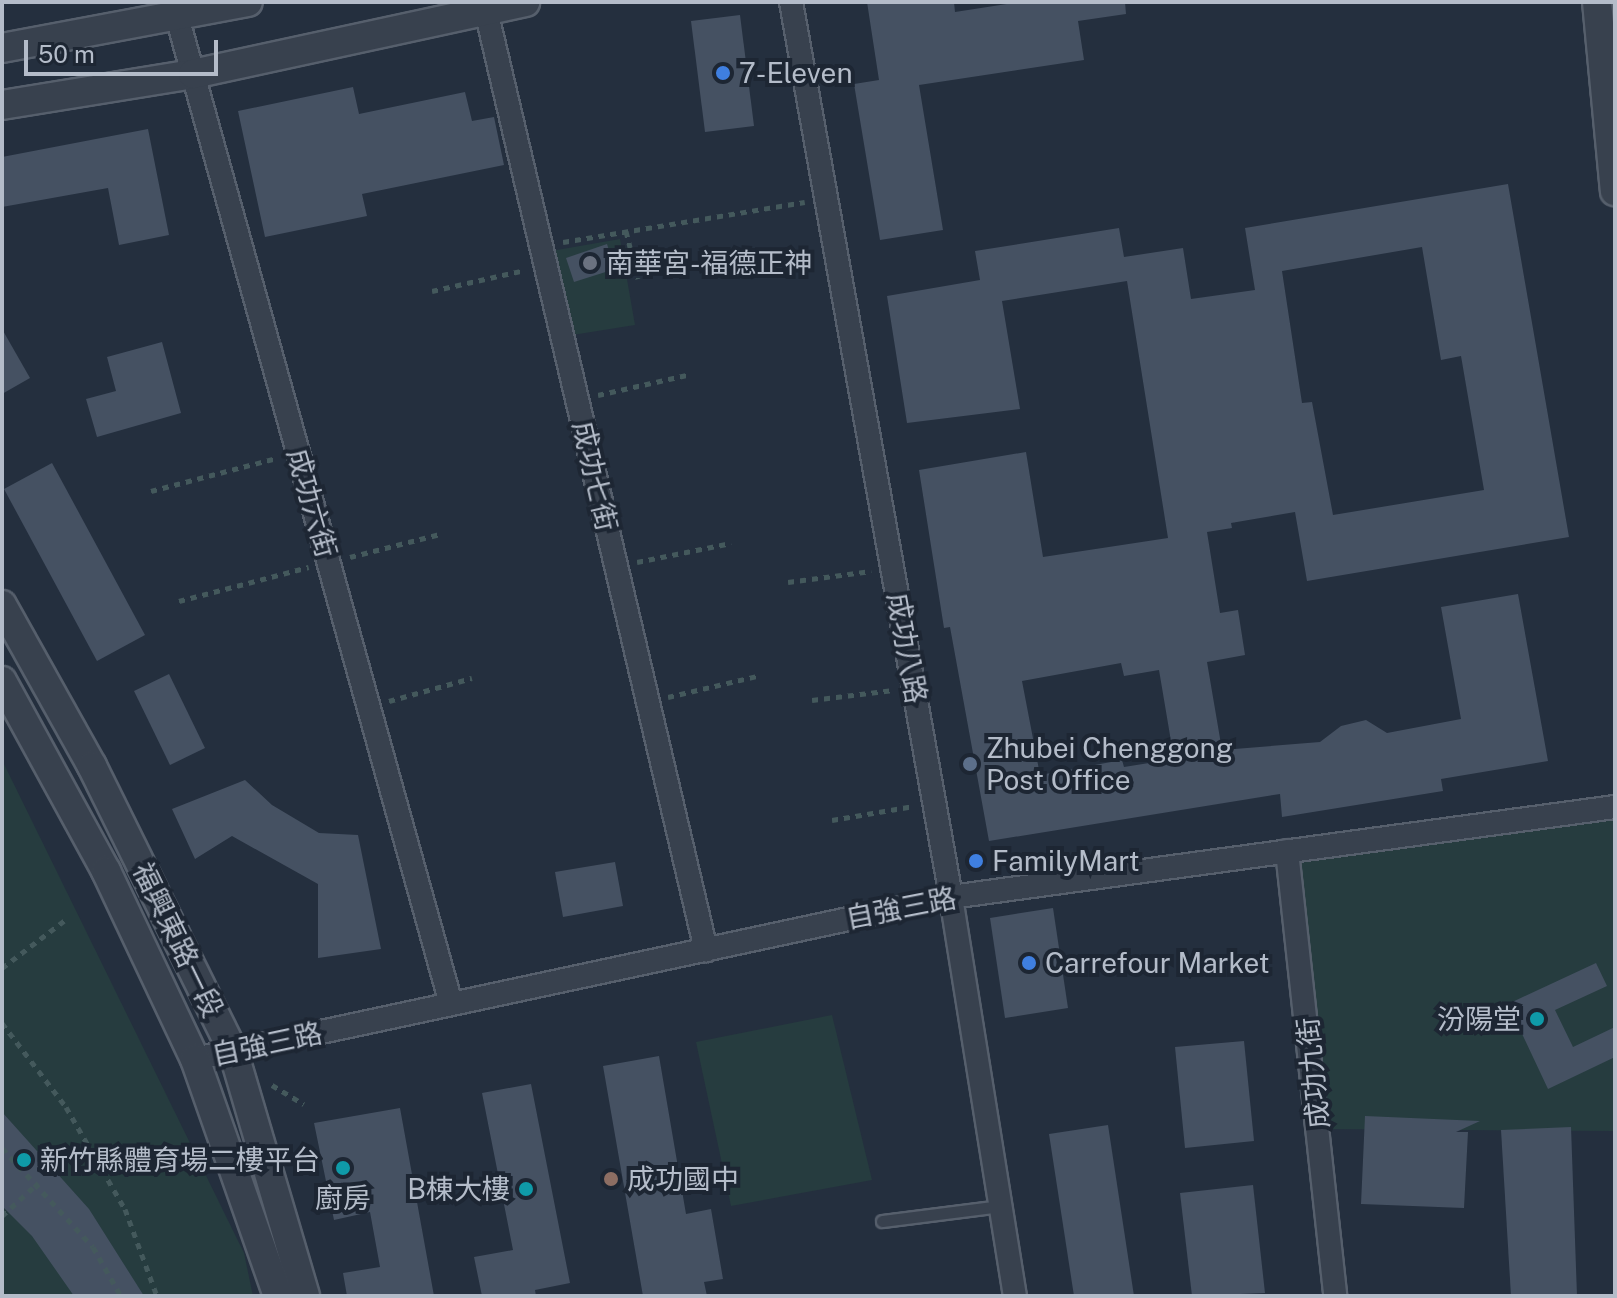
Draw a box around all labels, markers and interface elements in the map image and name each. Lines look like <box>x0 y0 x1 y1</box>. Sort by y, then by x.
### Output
scale bar <box>28 24 222 74</box>
text: 50 m <box>38 40 95 68</box>
place label: 7-Eleven <box>739 56 853 90</box>
marker: 7-Eleven <box>714 64 732 82</box>
place label: 南華宮-福德正神 <box>606 246 813 280</box>
marker: 南華宮-福德正神 <box>581 254 599 272</box>
street label: 成功七街 <box>566 418 624 534</box>
street label: 成功六街 <box>280 445 344 561</box>
street label: 成功八路 <box>881 590 933 706</box>
place label: Zhubei Chenggong Post Office <box>986 731 1233 797</box>
marker: Zhubei Chenggong Post Office <box>961 755 979 773</box>
place label: FamilyMart <box>992 844 1140 878</box>
marker: FamilyMart <box>967 852 985 870</box>
street label: 福興東路一段 <box>126 857 230 1023</box>
street label: 自強三路 <box>843 881 959 935</box>
place label: Carrefour Market <box>1045 946 1270 980</box>
marker: Carrefour Market <box>1020 954 1038 972</box>
place label: 汾陽堂 <box>1437 1002 1521 1036</box>
marker: 汾陽堂 <box>1528 1010 1546 1028</box>
street label: 自強三路 <box>209 1016 325 1072</box>
street label: 成功九街 <box>1290 1016 1336 1130</box>
place label: 新竹縣體育場二樓平台 <box>40 1143 320 1177</box>
marker: 新竹縣體育場二樓平台 <box>15 1151 33 1169</box>
marker: 廚房 <box>334 1159 352 1177</box>
place label: 成功國中 <box>627 1162 739 1196</box>
marker: 成功國中 <box>602 1170 620 1188</box>
place label: B棟大樓 <box>407 1172 510 1206</box>
marker: B棟大樓 <box>517 1180 535 1198</box>
place label: 廚房 <box>315 1181 371 1215</box>

